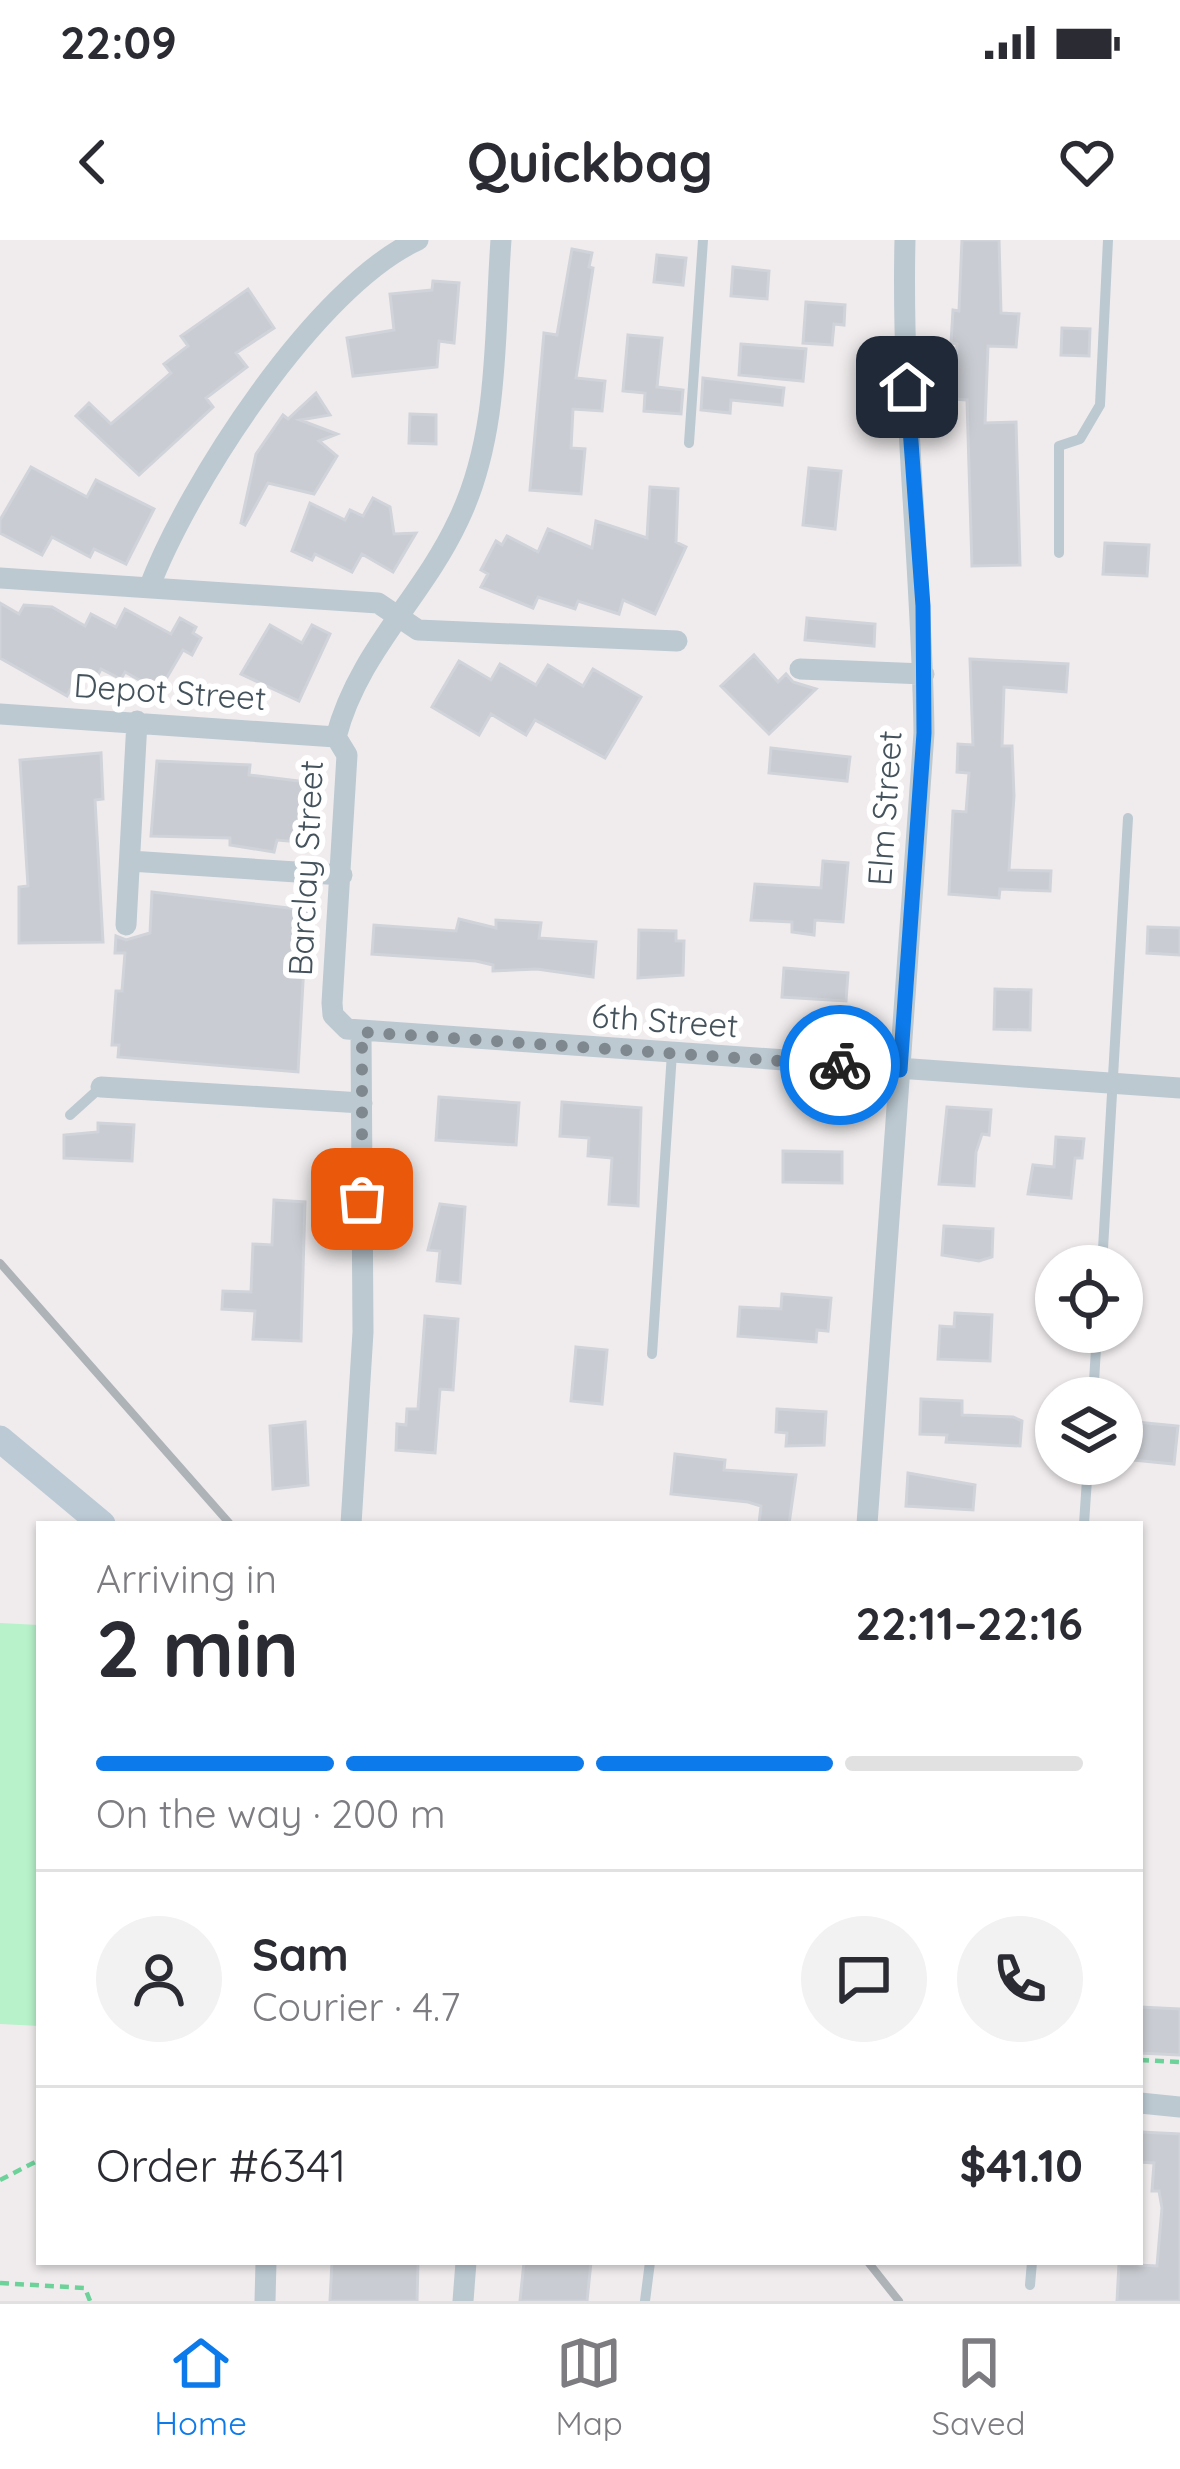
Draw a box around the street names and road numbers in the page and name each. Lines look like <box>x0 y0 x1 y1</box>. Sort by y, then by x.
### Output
street label: Depot Street <box>72 664 268 718</box>
street label: Elm Street <box>858 729 910 887</box>
street label: Barclay Street <box>279 759 331 977</box>
street label: 6th Street <box>590 994 740 1046</box>

